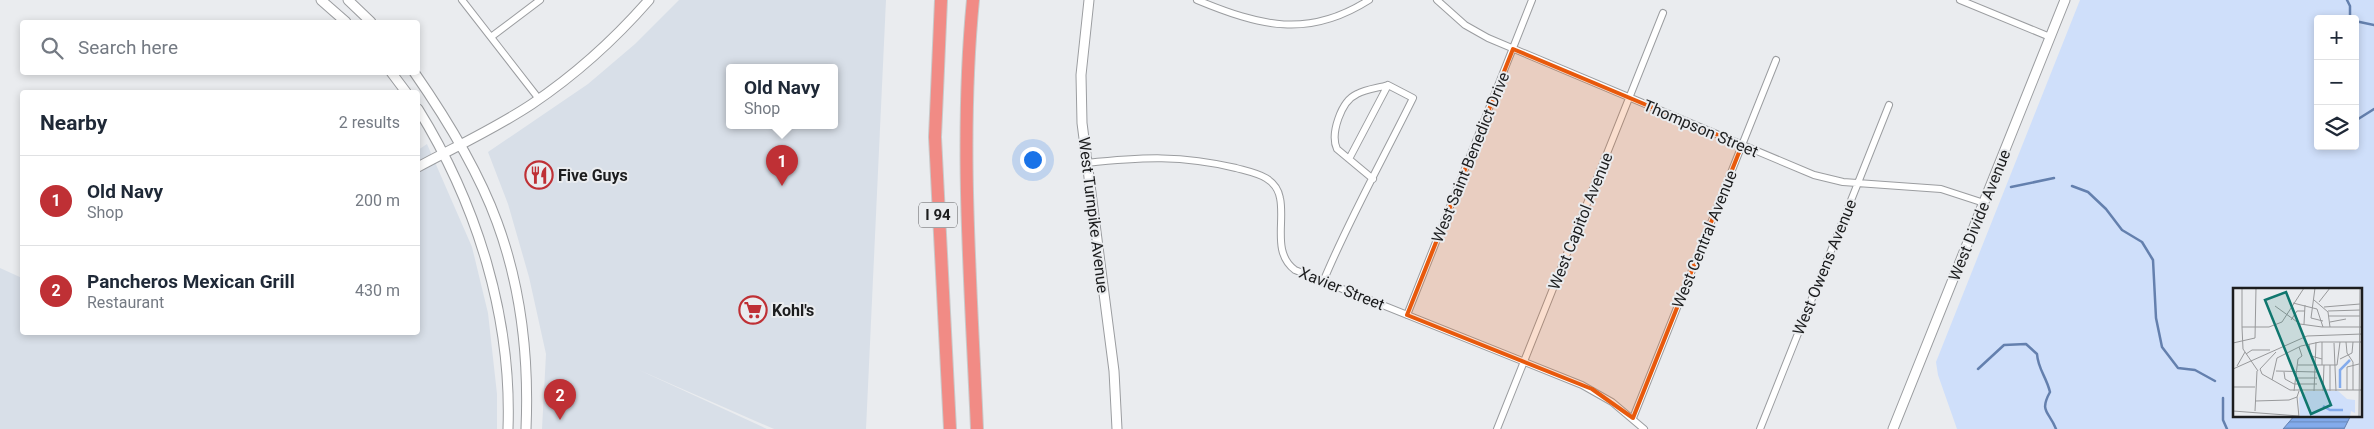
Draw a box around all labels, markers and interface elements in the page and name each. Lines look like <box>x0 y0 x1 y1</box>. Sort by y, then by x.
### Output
map controls <box>2314 15 2359 150</box>
button: + <box>2314 15 2359 60</box>
search box <box>20 20 420 75</box>
icon: search <box>38 34 66 62</box>
text: Search here <box>78 36 178 59</box>
button: − <box>2314 60 2359 105</box>
popup <box>726 64 838 129</box>
street label: West Saint Benedict Drive <box>1428 69 1513 245</box>
text: Old Navy <box>744 76 820 99</box>
street label: Thompson Street <box>1641 96 1761 161</box>
text: Shop <box>744 99 780 118</box>
button: layers <box>2314 105 2359 150</box>
text: Nearby <box>40 111 107 135</box>
text: 2 results <box>339 113 400 132</box>
street label: West Turnpike Avenue <box>1075 136 1113 294</box>
pin: 1 <box>766 145 798 186</box>
your location <box>1020 147 1046 173</box>
street label: West Divide Avenue <box>1944 147 2014 284</box>
street label: West Capitol Avenue <box>1544 150 1617 293</box>
restaurant icon: Five Guys <box>524 160 554 190</box>
place label: Five Guys <box>558 166 628 185</box>
street label: West Central Avenue <box>1668 168 1741 311</box>
text: Old Navy <box>87 180 163 203</box>
text: 1 <box>51 191 61 210</box>
text: 200 m <box>355 191 400 210</box>
street label: West Owens Avenue <box>1789 197 1860 338</box>
road number: I 94 <box>919 202 957 228</box>
text: Shop <box>87 203 123 222</box>
street label: Xavier Street <box>1296 263 1387 314</box>
text: Pancheros Mexican Grill <box>87 270 295 293</box>
text: 2 <box>51 281 61 300</box>
text: 430 m <box>355 281 400 300</box>
inset map <box>2233 288 2362 416</box>
text: Restaurant <box>87 293 164 312</box>
supermarket icon: Kohl's <box>738 295 768 325</box>
place label: Kohl's <box>772 301 814 320</box>
pin: 2 <box>544 379 576 420</box>

